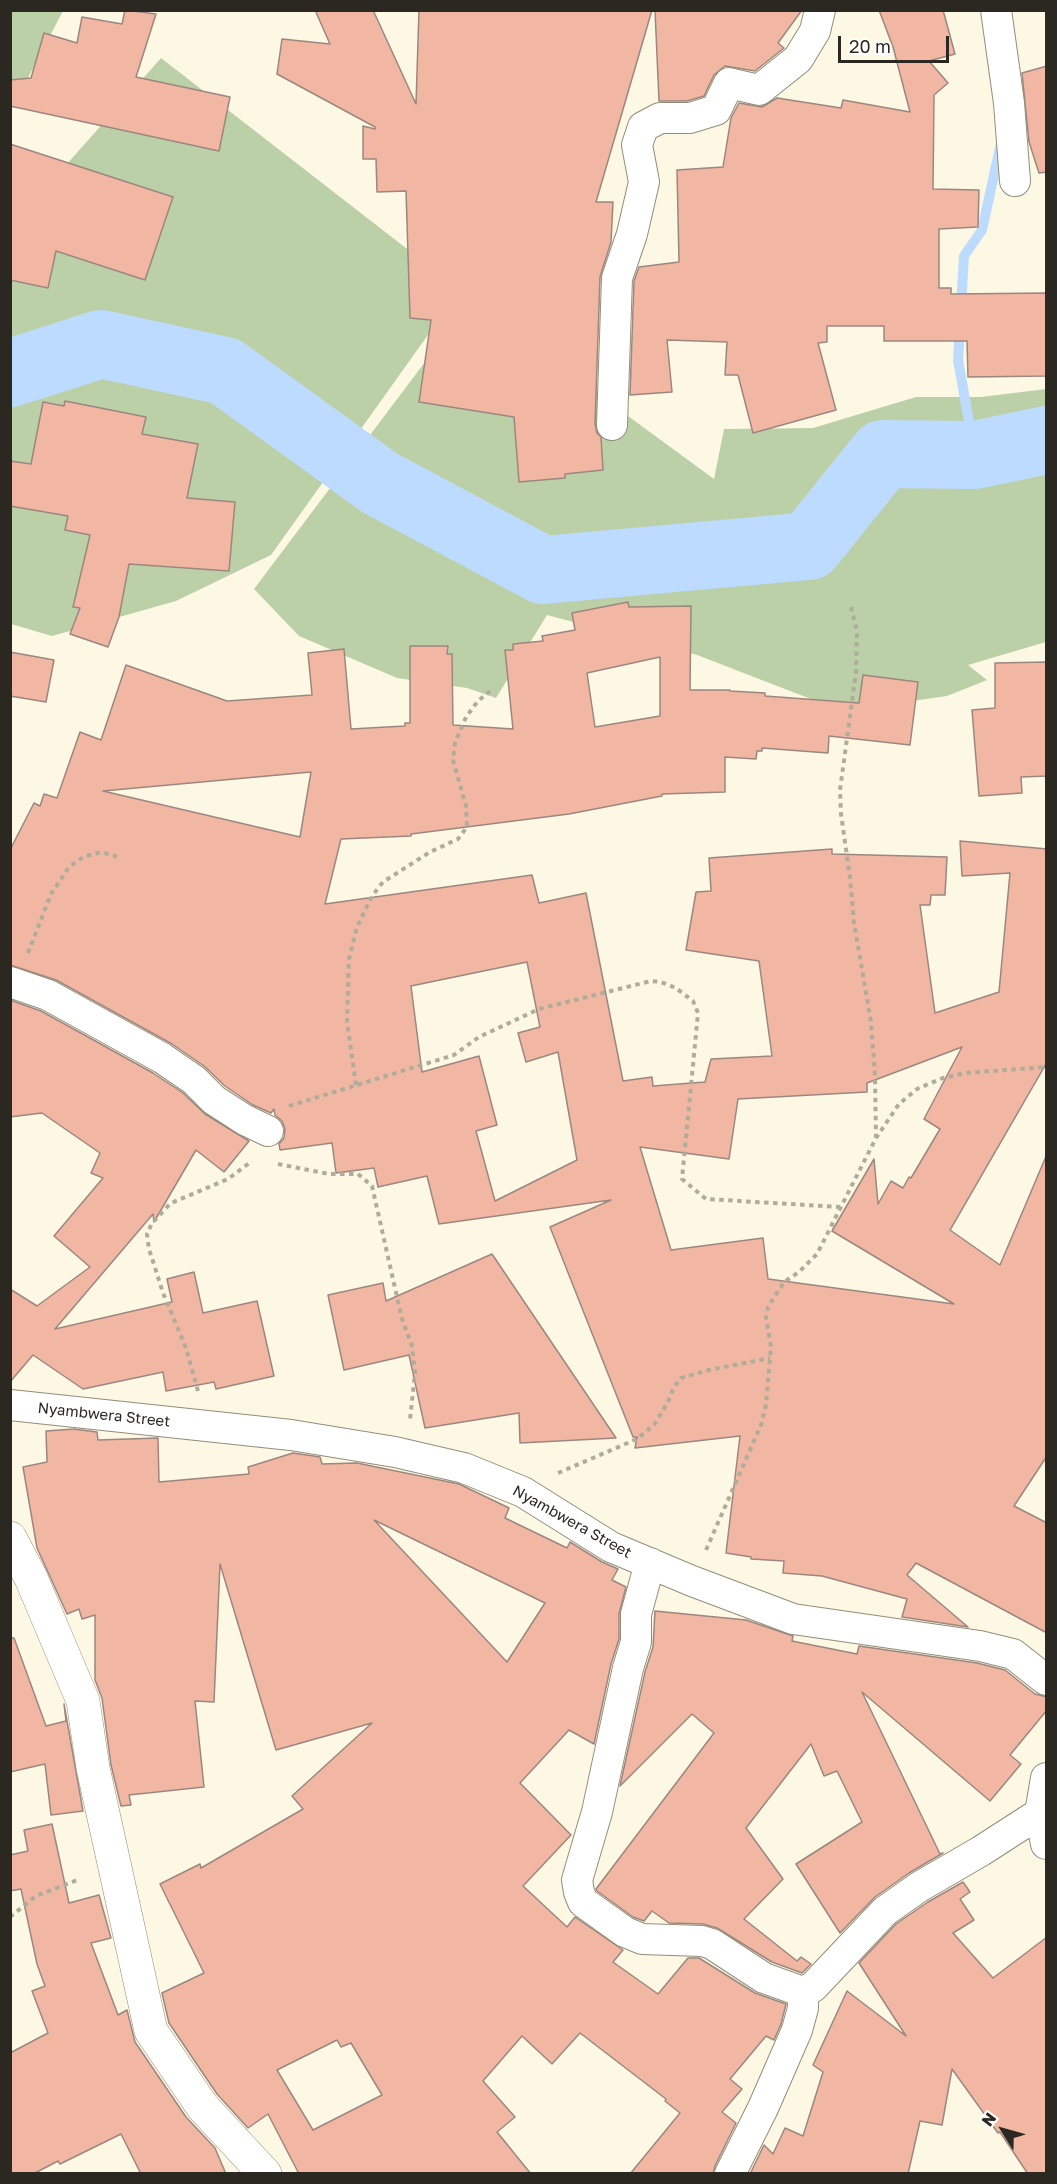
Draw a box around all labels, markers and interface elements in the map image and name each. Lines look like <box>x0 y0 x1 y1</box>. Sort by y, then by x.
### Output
scale bar <box>841 24 952 62</box>
text: 20 m <box>849 35 891 57</box>
street label: Nyambwera Street <box>37 1399 171 1431</box>
street label: Nyambwera Street <box>509 1482 635 1562</box>
north arrow <box>973 2100 1033 2160</box>
text: N <box>977 2108 1000 2130</box>

